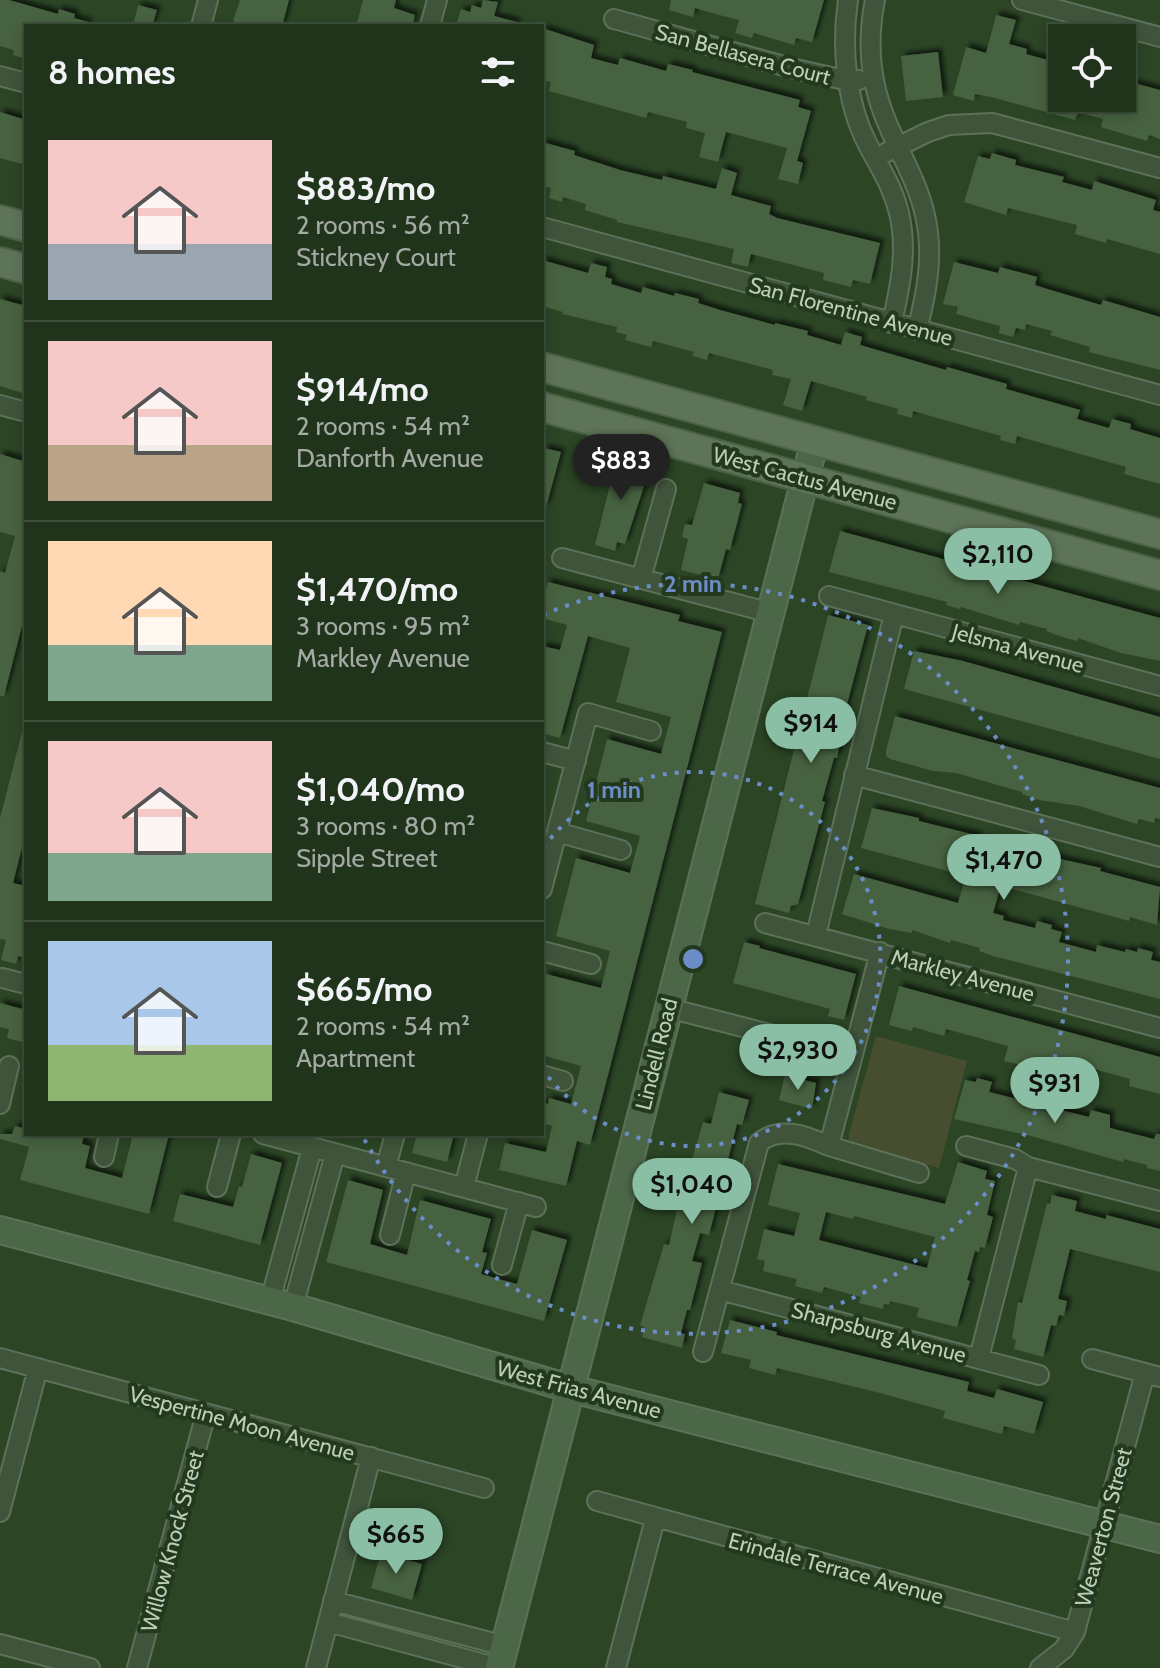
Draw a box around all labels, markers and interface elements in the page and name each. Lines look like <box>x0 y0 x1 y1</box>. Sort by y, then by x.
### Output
street label: San Bellasera Court <box>652 18 834 91</box>
map controls <box>1048 24 1136 112</box>
button: locate <box>1048 24 1136 112</box>
icon: filters <box>476 50 520 94</box>
text: 8 homes <box>48 51 176 93</box>
text: $883/mo <box>296 167 435 209</box>
icon: home <box>112 172 208 268</box>
text: 2 rooms · 56 m² <box>296 209 470 241</box>
text: Stickney Court <box>296 241 456 273</box>
street label: San Florentine Avenue <box>746 271 956 352</box>
text: $914/mo <box>296 368 429 410</box>
icon: home <box>112 373 208 469</box>
text: 2 rooms · 54 m² <box>296 410 470 442</box>
pin: $883 <box>574 434 668 502</box>
street label: West Cactus Avenue <box>710 441 900 516</box>
text: Danforth Avenue <box>296 442 484 474</box>
text: $883 <box>591 444 651 476</box>
pin: $2,110 <box>933 528 1063 596</box>
text: $2,110 <box>962 538 1034 570</box>
text: $1,470/mo <box>296 568 458 610</box>
text: 2 min <box>664 569 722 598</box>
icon: home <box>112 573 208 669</box>
text: 3 rooms · 95 m² <box>296 610 470 642</box>
street label: Jelsma Avenue <box>948 618 1087 679</box>
text: Markley Avenue <box>296 642 470 674</box>
pin: $914 <box>764 697 858 765</box>
text: $914 <box>783 707 839 739</box>
text: $1,040/mo <box>296 768 465 810</box>
icon: home <box>112 773 208 869</box>
text: 1 min <box>587 775 641 804</box>
text: 3 rooms · 80 m² <box>296 810 475 842</box>
pin: $1,470 <box>939 834 1069 902</box>
text: Sipple Street <box>296 842 438 874</box>
text: $1,470 <box>965 844 1043 876</box>
street label: Markley Avenue <box>888 943 1037 1008</box>
centre of rings <box>679 945 707 973</box>
text: $665/mo <box>296 968 432 1010</box>
icon: home <box>112 973 208 1069</box>
street label: Lindell Road <box>630 995 683 1113</box>
text: 2 rooms · 54 m² <box>296 1010 470 1042</box>
pin: $2,930 <box>733 1024 863 1092</box>
text: $2,930 <box>757 1034 839 1066</box>
text: Apartment <box>296 1042 415 1074</box>
pin: $931 <box>1008 1057 1102 1125</box>
text: $931 <box>1028 1067 1082 1099</box>
pin: $1,040 <box>627 1158 757 1226</box>
text: $1,040 <box>650 1168 734 1200</box>
street label: Sharpsburg Avenue <box>789 1296 969 1369</box>
street label: West Frias Avenue <box>494 1355 664 1424</box>
street label: Vespertine Moon Avenue <box>126 1380 358 1467</box>
street label: Weaverton Street <box>1069 1444 1138 1610</box>
street label: Willow Knock Street <box>135 1447 210 1635</box>
pin: $665 <box>349 1508 443 1576</box>
text: $665 <box>367 1518 425 1550</box>
street label: Erindale Terrace Avenue <box>725 1527 946 1610</box>

